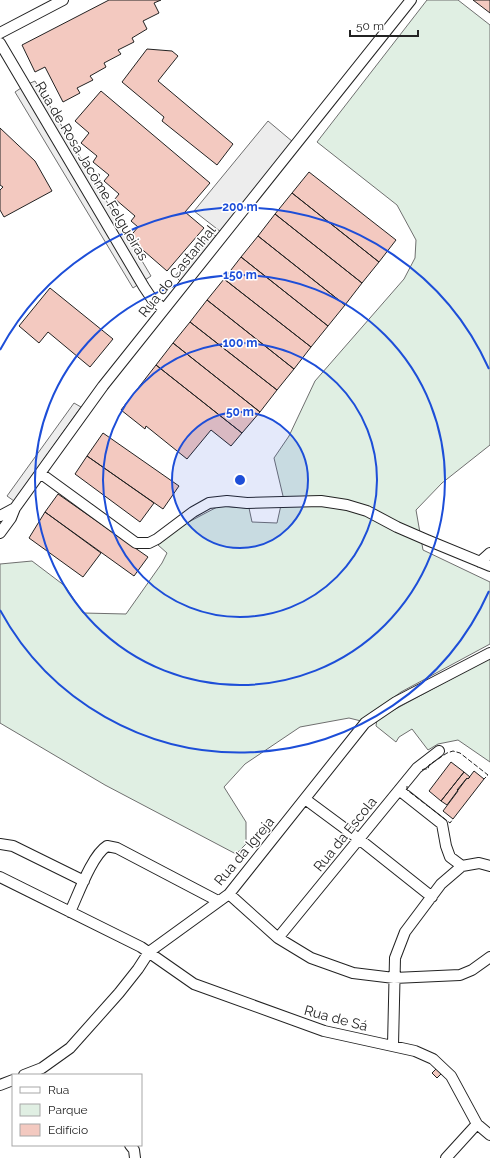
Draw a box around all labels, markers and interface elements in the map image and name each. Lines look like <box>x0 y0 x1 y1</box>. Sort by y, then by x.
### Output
scale bar <box>350 12 418 38</box>
text: 50 m <box>356 19 384 33</box>
street label: Rua de Rosa Jacôme Felgueiras <box>32 79 152 264</box>
text: 200 m <box>222 200 258 214</box>
street label: Rua do Castanhal <box>135 222 219 320</box>
text: 150 m <box>223 268 257 282</box>
text: 100 m <box>223 336 257 350</box>
text: 50 m <box>226 405 254 419</box>
centre of rings <box>233 473 247 487</box>
street label: Rua da Escola <box>310 794 380 874</box>
street label: Rua da Igreja <box>211 814 277 888</box>
street label: Rua de Sá <box>302 1002 370 1034</box>
legend <box>12 1074 142 1146</box>
text: Rua <box>48 1083 69 1097</box>
text: Parque <box>48 1103 88 1117</box>
text: Edifício <box>48 1123 88 1137</box>

